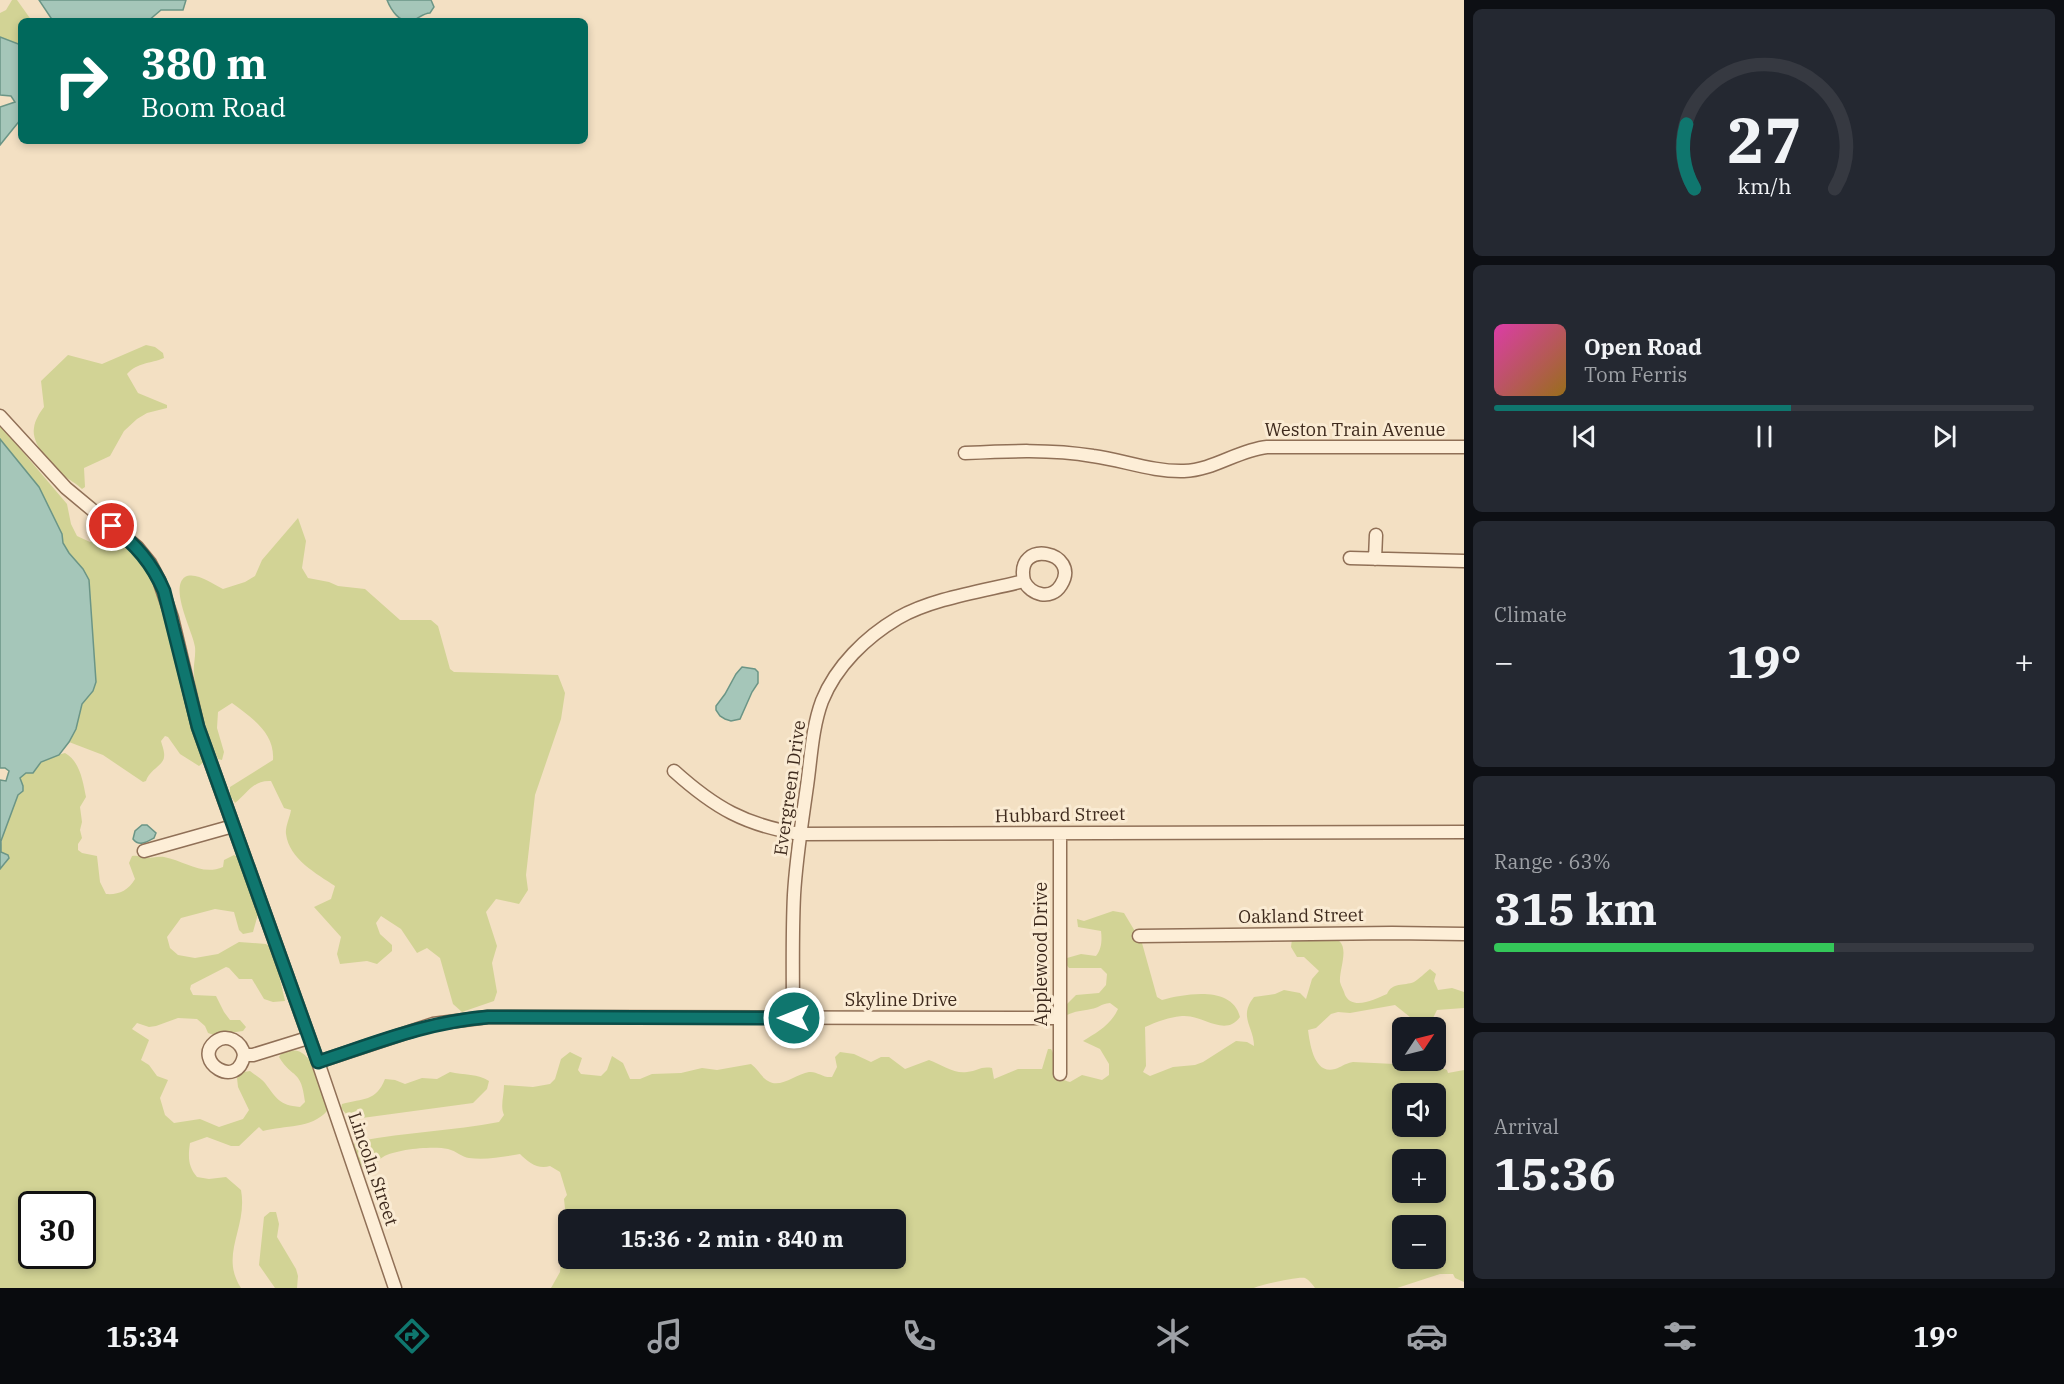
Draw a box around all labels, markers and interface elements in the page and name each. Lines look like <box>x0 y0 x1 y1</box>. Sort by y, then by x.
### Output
text: 380 m <box>141 36 267 91</box>
icon: right <box>42 42 120 120</box>
text: Boom Road <box>141 89 286 124</box>
text: 27 <box>1727 100 1801 181</box>
text: km/h <box>1737 173 1791 201</box>
text: Open Road <box>1584 332 1702 361</box>
text: Tom Ferris <box>1584 361 1687 388</box>
street label: Weston Train Avenue <box>1265 418 1446 441</box>
icon: previous <box>1568 420 1601 453</box>
icon: pause <box>1748 420 1781 453</box>
icon: next <box>1928 420 1961 453</box>
pin <box>86 500 137 551</box>
icon: arrive <box>95 509 128 542</box>
text: Climate <box>1494 601 1567 628</box>
text: 19° <box>1726 632 1802 690</box>
text: − <box>1494 640 1514 683</box>
text: + <box>2014 640 2034 683</box>
street label: Evergreen Drive <box>769 719 810 857</box>
street label: Hubbard Street <box>995 802 1125 827</box>
text: Range · 63% <box>1494 848 1611 875</box>
text: 315 km <box>1494 879 1657 937</box>
street label: Applewood Drive <box>1029 882 1052 1026</box>
street label: Oakland Street <box>1238 903 1364 928</box>
position arrow <box>762 986 826 1050</box>
street label: Skyline Drive <box>845 988 957 1011</box>
north arrow <box>1392 1017 1446 1071</box>
map controls <box>1392 1017 1446 1269</box>
button: sound <box>1392 1083 1446 1137</box>
street label: Lincoln Street <box>343 1109 404 1229</box>
text: Arrival <box>1494 1113 1559 1140</box>
text: 15:36 <box>1494 1144 1616 1202</box>
button: + <box>1392 1149 1446 1203</box>
speed limit sign: 30 <box>18 1191 96 1269</box>
button: − <box>1392 1215 1446 1269</box>
text: 15:36 · 2 min · 840 m <box>620 1224 844 1253</box>
icon: directions <box>391 1315 433 1357</box>
icon: music <box>644 1315 686 1357</box>
icon: phone <box>898 1315 940 1357</box>
icon: climate <box>1152 1315 1194 1357</box>
icon: car <box>1406 1315 1448 1357</box>
icon: filters <box>1659 1315 1701 1357</box>
text: 15:34 <box>106 1319 179 1354</box>
text: 19° <box>1913 1319 1958 1354</box>

